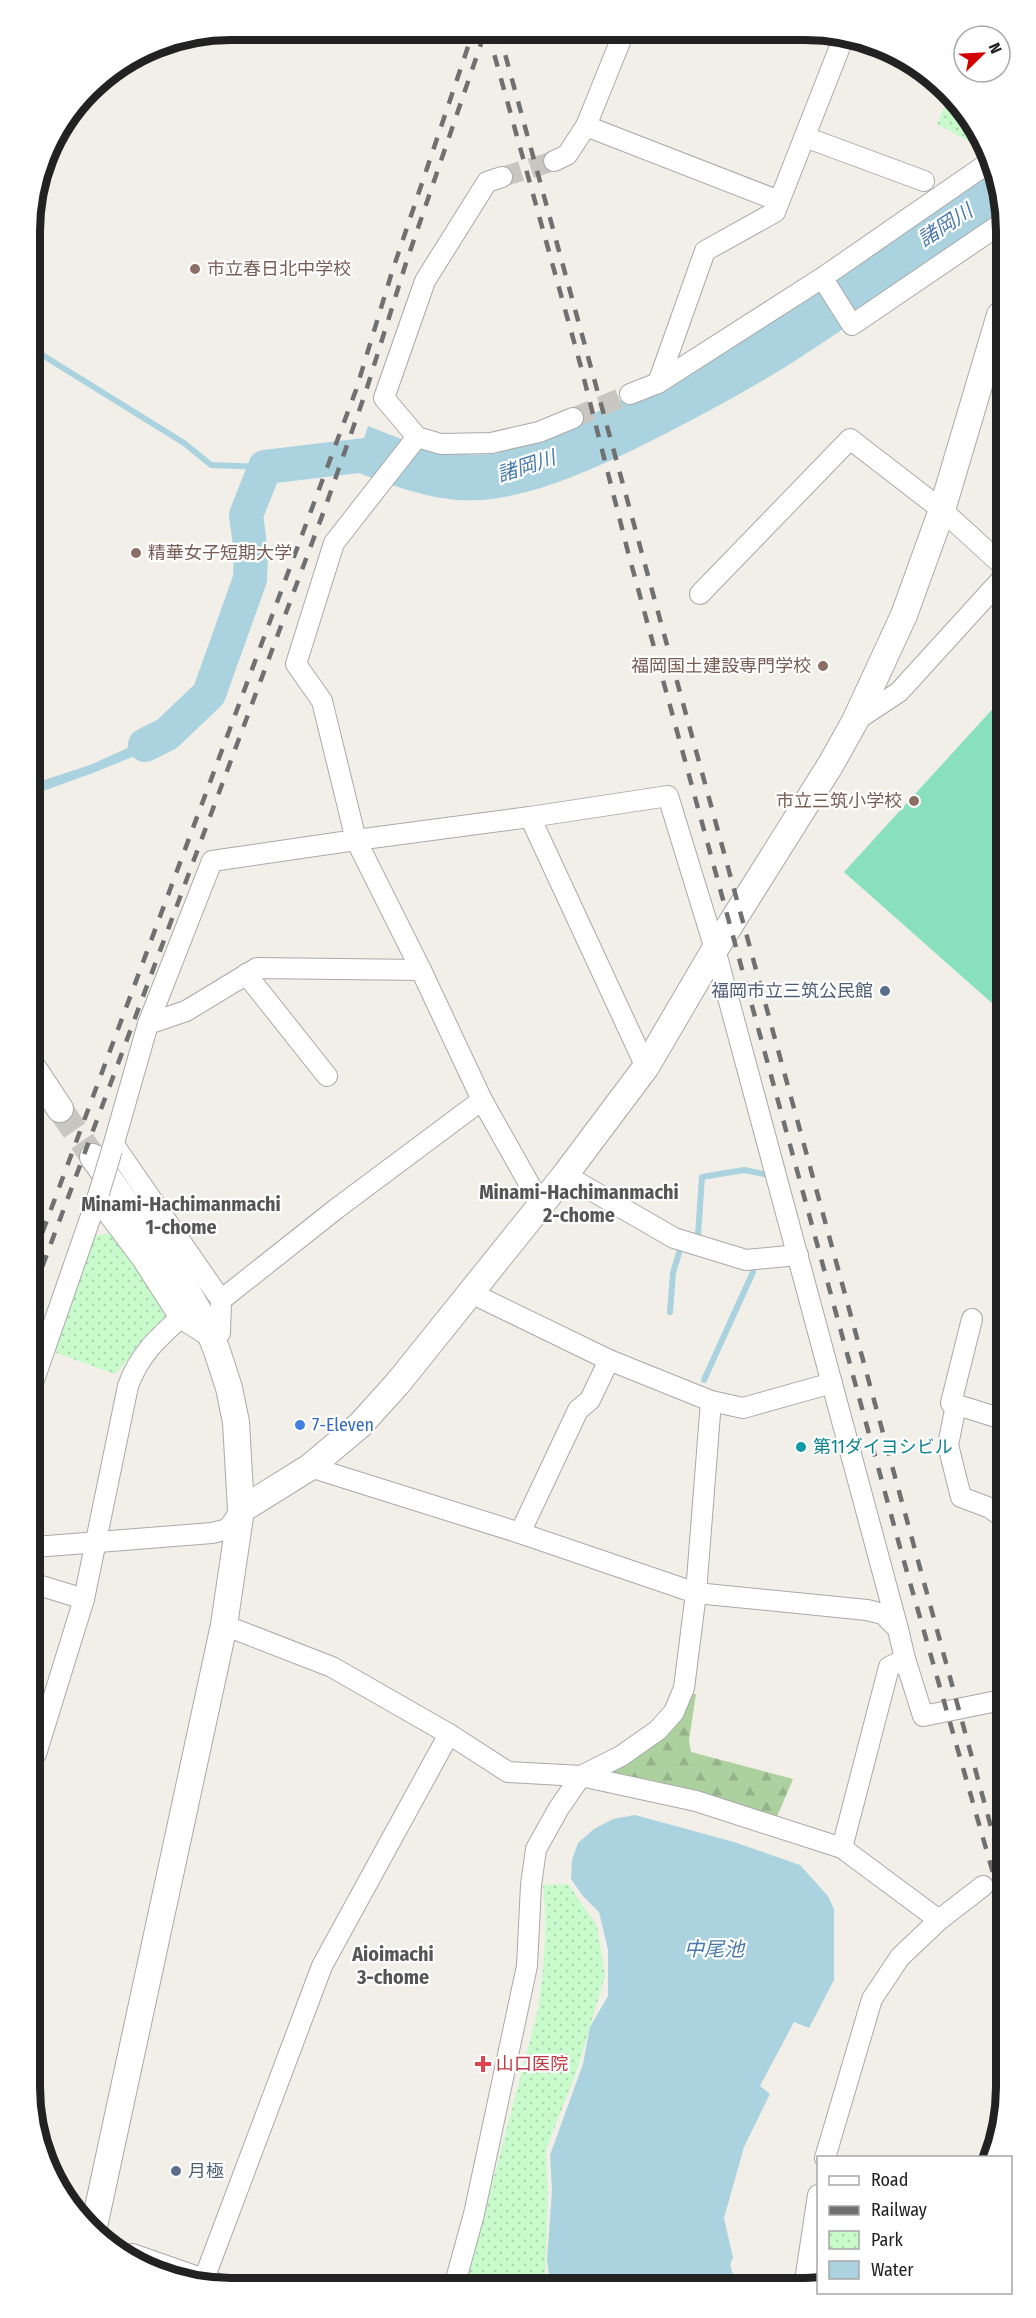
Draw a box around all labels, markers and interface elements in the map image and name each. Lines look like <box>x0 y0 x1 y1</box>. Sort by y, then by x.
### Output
north arrow <box>952 24 1012 84</box>
text: N <box>985 40 1006 56</box>
water label: 諸岡川 <box>913 198 978 251</box>
place label: 市立春日北中学校 <box>207 258 351 280</box>
marker: 市立春日北中学校 <box>188 262 202 276</box>
water label: 諸岡川 <box>494 445 560 487</box>
place label: 精華女子短期大学 <box>148 542 292 564</box>
marker: 精華女子短期大学 <box>129 546 143 560</box>
place label: 福岡国土建設専門学校 <box>631 655 811 677</box>
marker: 福岡国土建設専門学校 <box>816 659 830 673</box>
place label: 市立三筑小学校 <box>776 790 902 812</box>
marker: 市立三筑小学校 <box>907 794 921 808</box>
place label: 福岡市立三筑公民館 <box>711 980 873 1002</box>
marker: 福岡市立三筑公民館 <box>878 984 892 998</box>
district label: Minami-Hachimanmachi 2-chome <box>479 1180 679 1227</box>
district label: Minami-Hachimanmachi 1-chome <box>81 1192 281 1239</box>
place label: 7-Eleven <box>312 1414 374 1436</box>
marker: 7-Eleven <box>293 1418 307 1432</box>
place label: 第11ダイヨシビル <box>813 1436 953 1458</box>
marker: 第11ダイヨシビル <box>794 1440 808 1454</box>
water label: 中尾池 <box>684 1937 746 1961</box>
district label: Aioimachi 3-chome <box>351 1942 434 1989</box>
place label: 山口医院 <box>496 2053 568 2075</box>
marker: 山口医院 <box>474 2055 492 2073</box>
legend <box>817 2156 1012 2294</box>
place label: 月極 <box>188 2160 224 2182</box>
marker: 月極 <box>169 2164 183 2178</box>
text: Road <box>871 2169 908 2191</box>
text: Railway <box>871 2199 927 2221</box>
text: Park <box>871 2229 904 2251</box>
text: Water <box>871 2259 914 2281</box>

